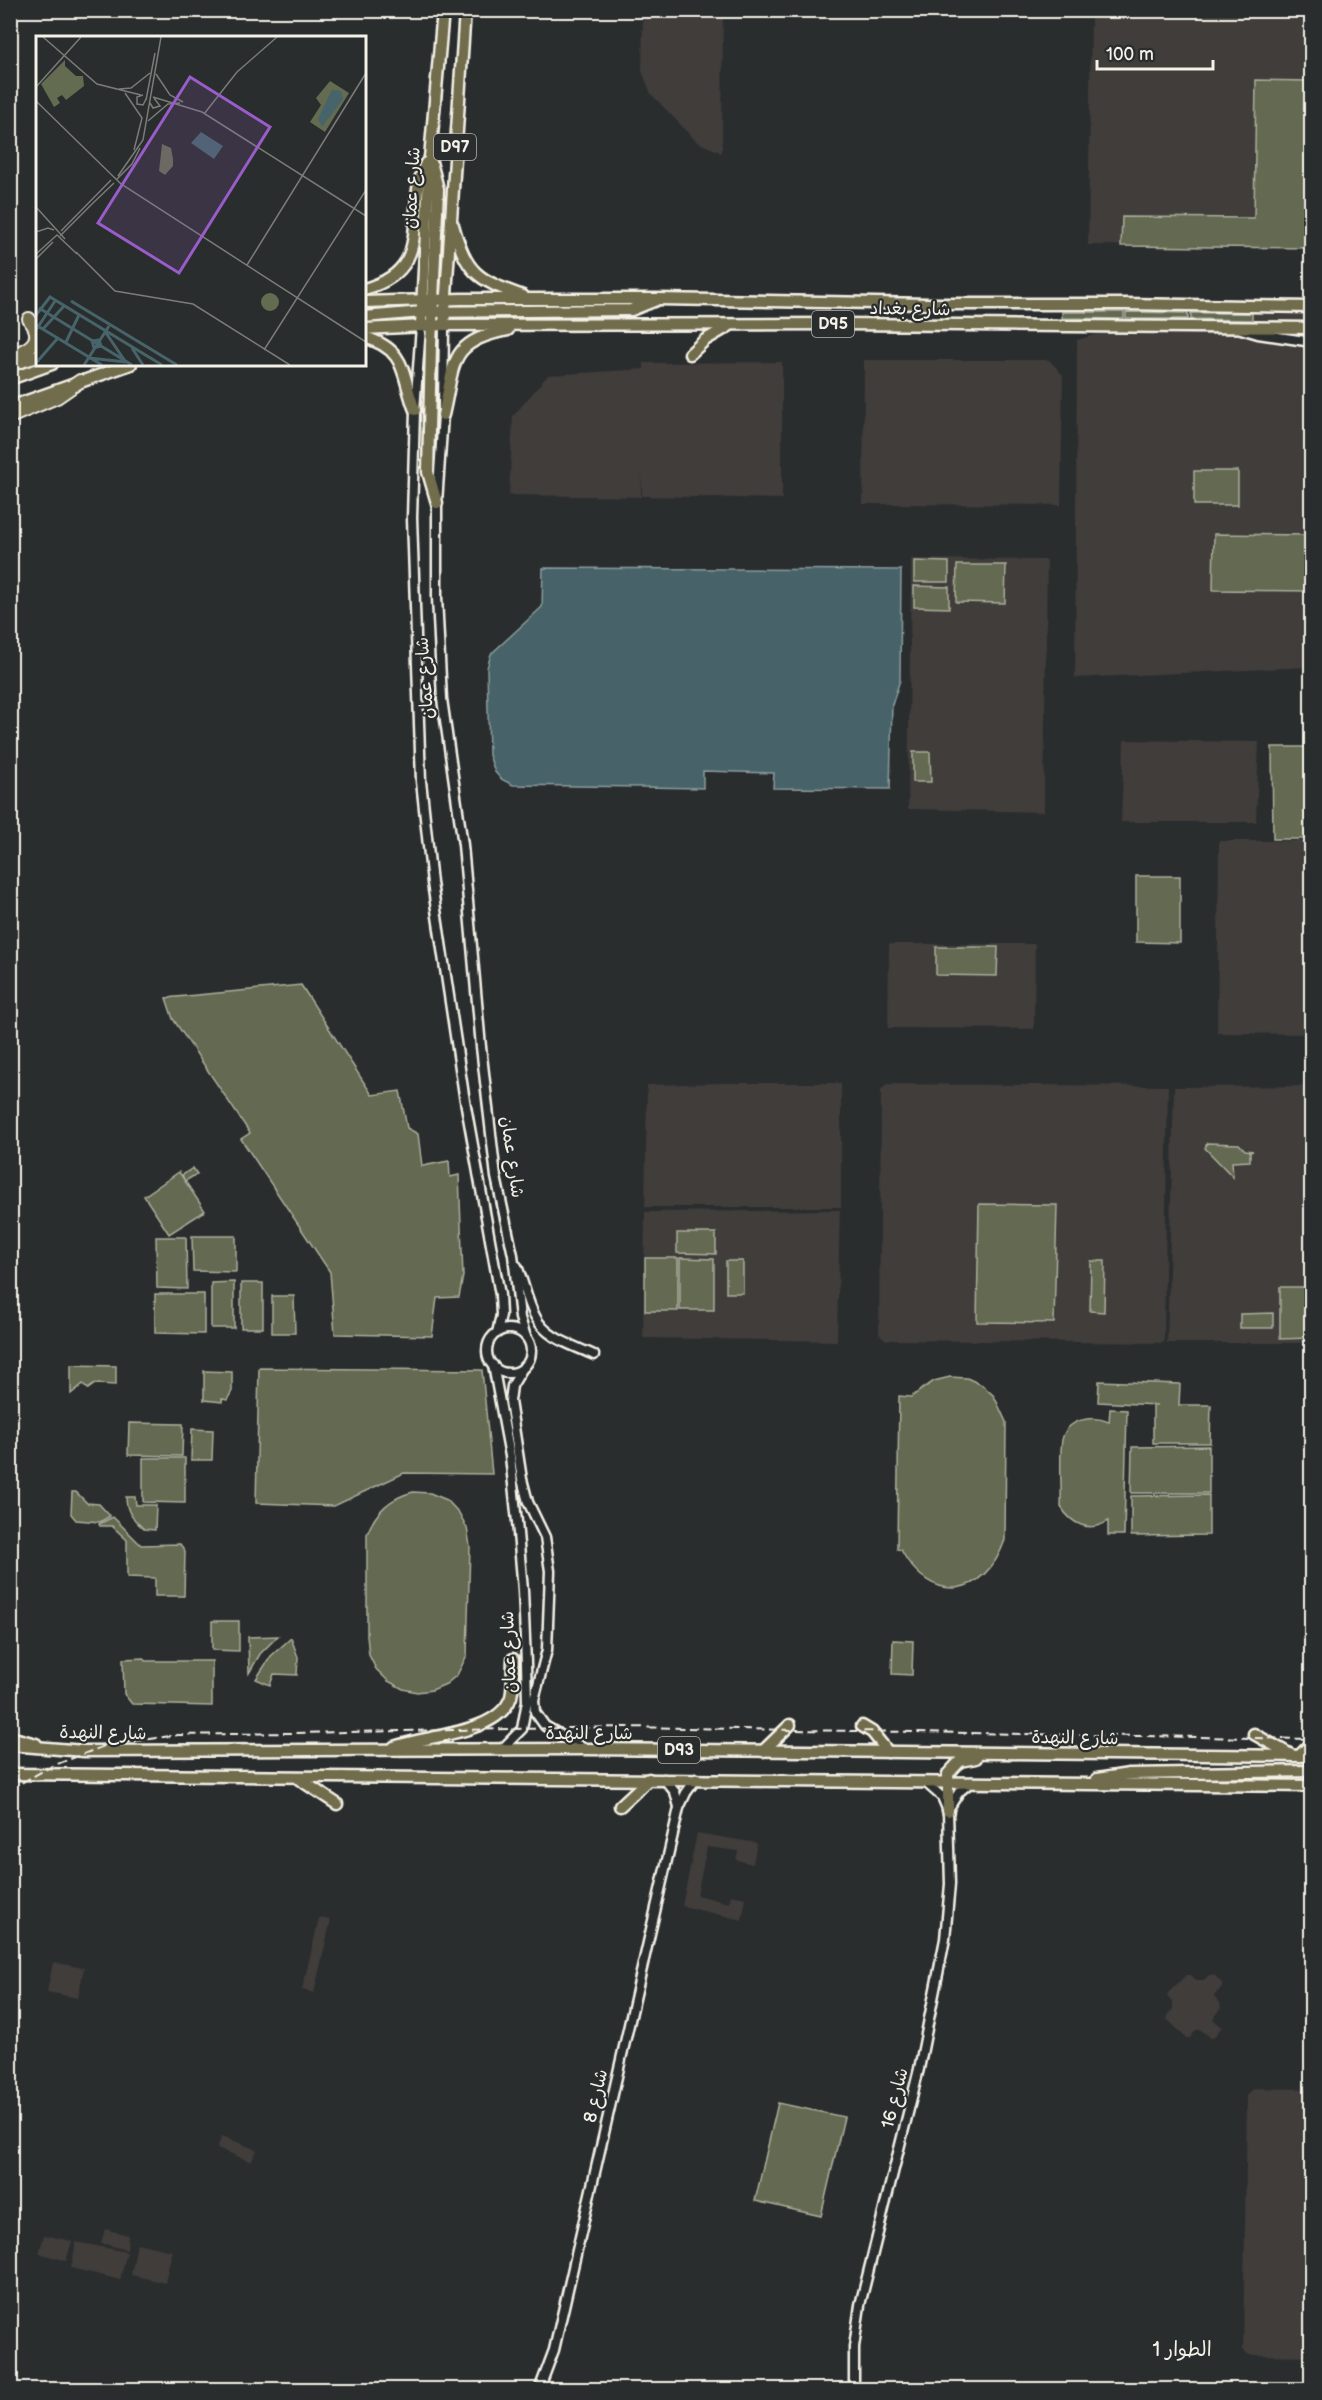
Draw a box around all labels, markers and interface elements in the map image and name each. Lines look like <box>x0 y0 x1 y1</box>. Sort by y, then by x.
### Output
scale bar <box>1097 33 1212 71</box>
inset map <box>36 36 366 366</box>
text: 100 m <box>1106 44 1154 65</box>
road number: D97 <box>434 134 476 160</box>
street label: شارع عمان <box>399 146 426 230</box>
street label: شارع بغداد <box>869 298 951 321</box>
road number: D95 <box>812 311 854 337</box>
street label: شارع عمان <box>412 636 439 720</box>
street label: شارع عمان <box>495 1115 528 1199</box>
street label: شارع عمان <box>497 1611 522 1693</box>
street label: شارع النهدة <box>59 1722 147 1745</box>
street label: شارع النهدة <box>545 1723 633 1745</box>
street label: شارع النهدة <box>1031 1727 1119 1750</box>
road number: D93 <box>658 1737 700 1763</box>
street label: شارع 16 <box>877 2065 914 2131</box>
street label: شارع 8 <box>580 2067 613 2125</box>
district label: الطوار 1 <box>1152 2338 1212 2362</box>

